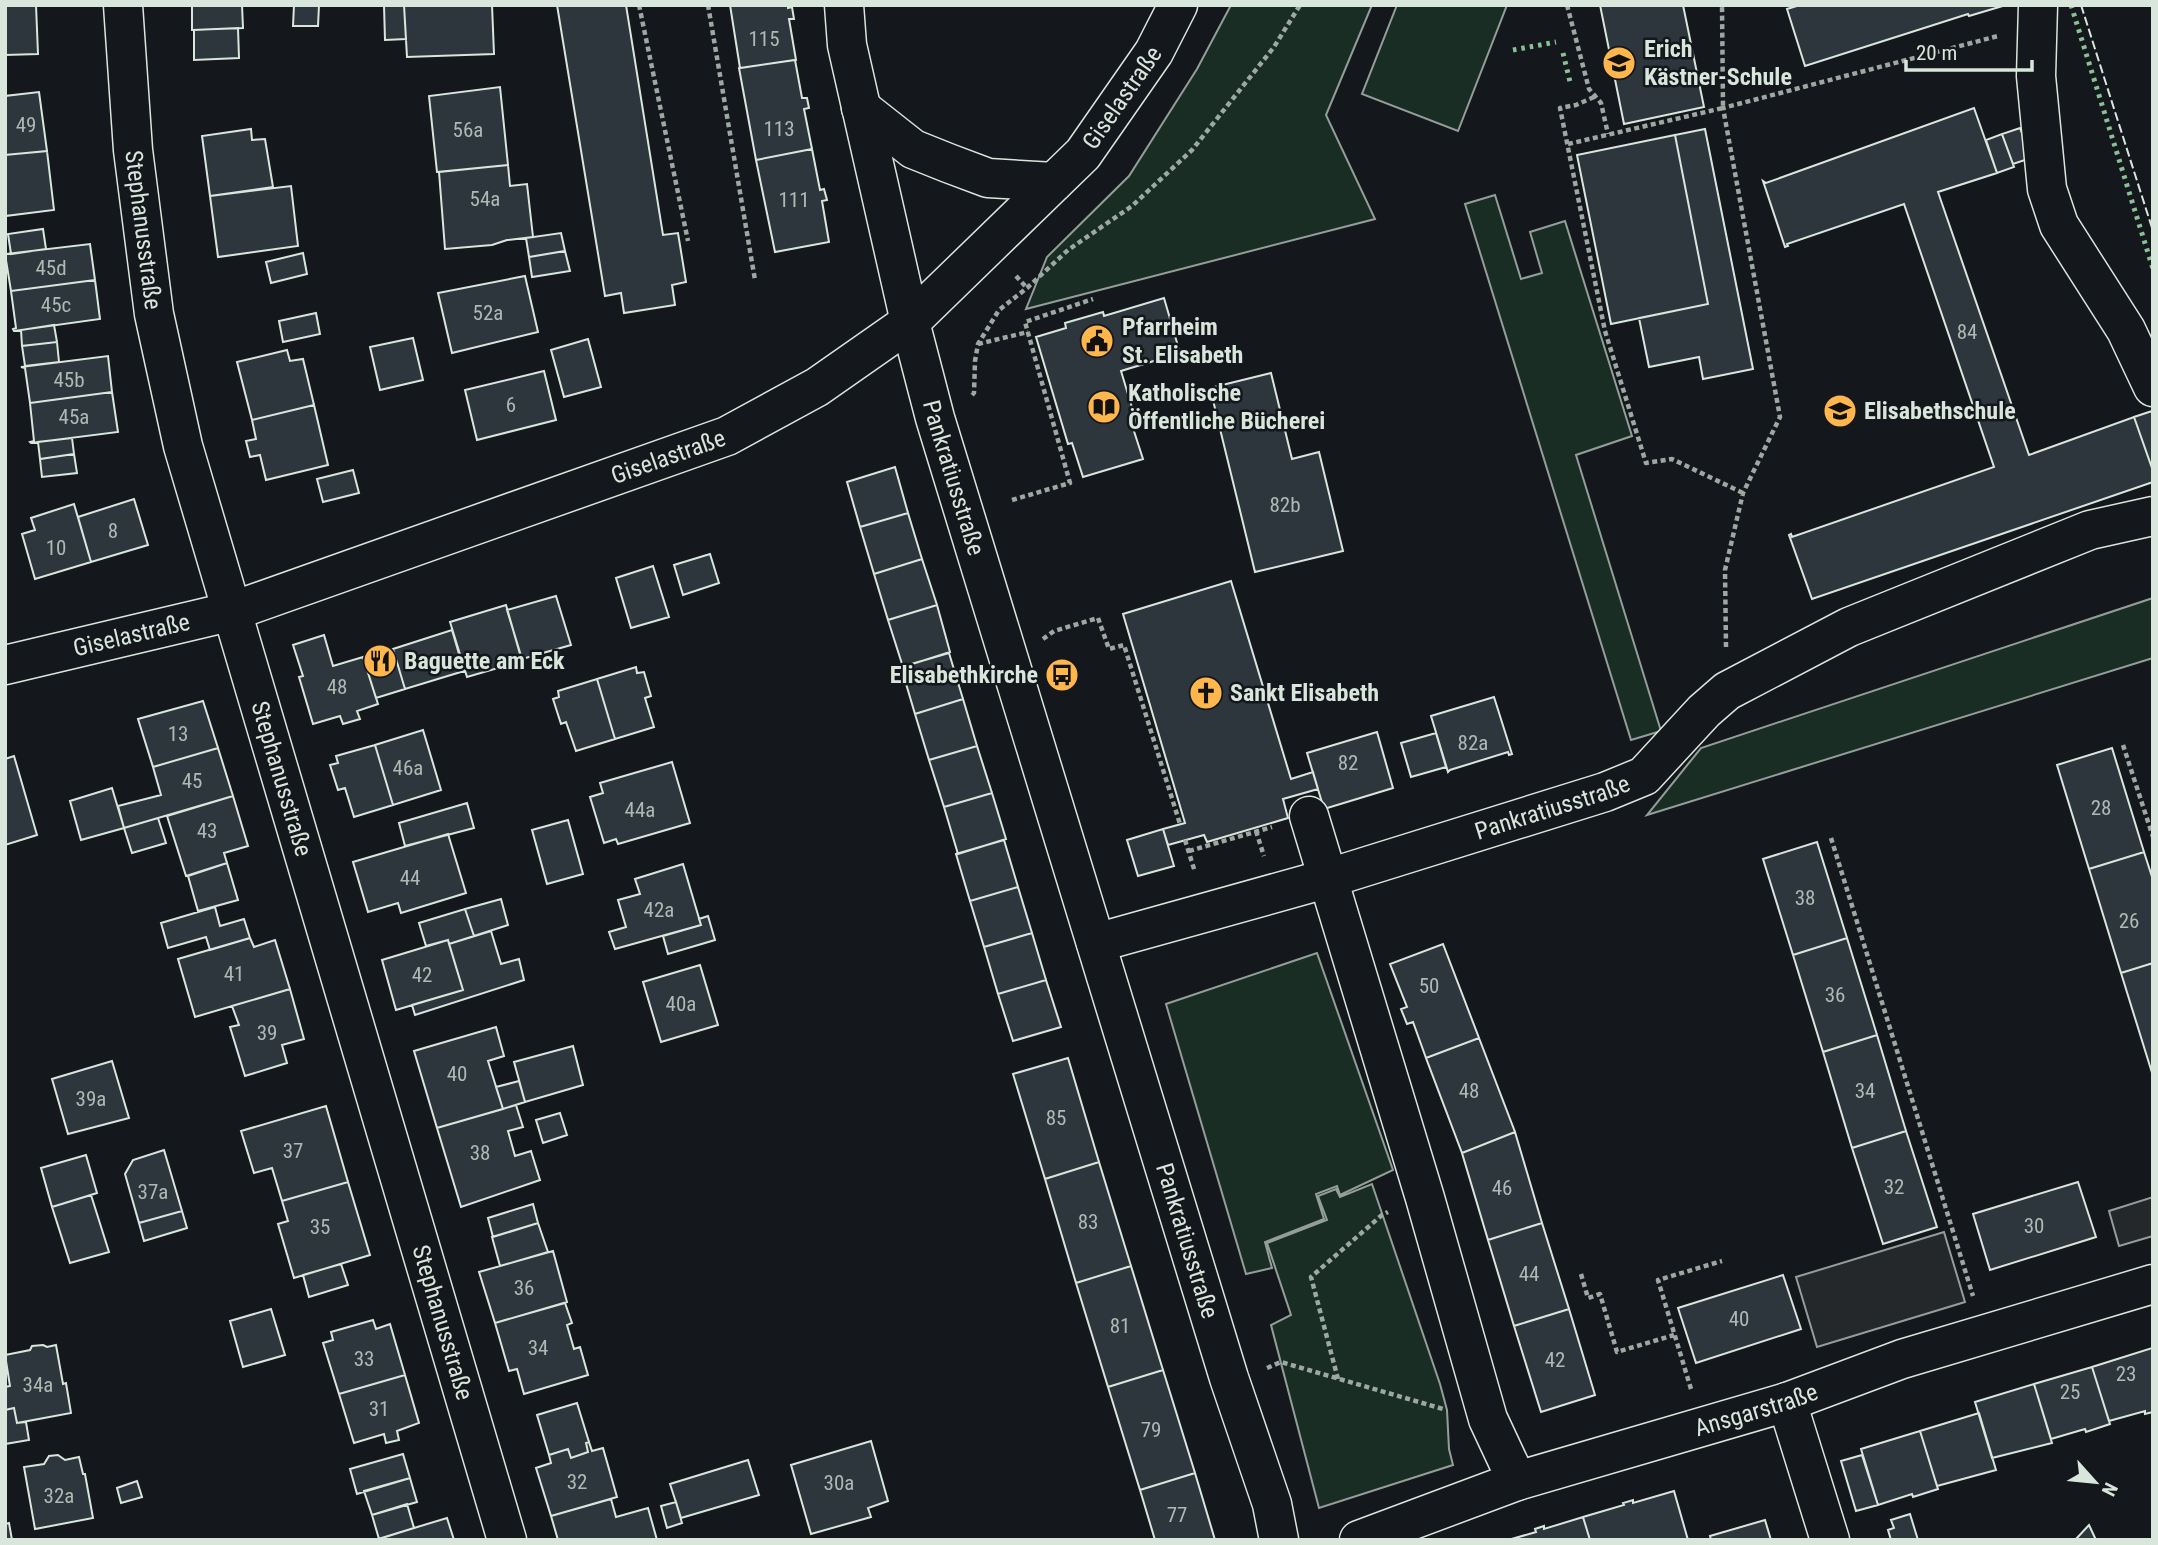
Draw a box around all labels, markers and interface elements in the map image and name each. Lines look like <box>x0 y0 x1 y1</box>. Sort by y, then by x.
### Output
house number: 115 <box>748 27 780 51</box>
scale bar <box>1906 28 2032 72</box>
place label: Erich Kästner-Schule <box>1644 35 1792 91</box>
street label: Giselastraße <box>1077 41 1168 155</box>
text: 20 m <box>1916 41 1957 65</box>
school or university icon: Erich Kästner-Schule <box>1600 44 1638 82</box>
house number: 49 <box>16 113 36 137</box>
house number: 113 <box>763 117 795 141</box>
house number: 56a <box>453 118 483 142</box>
street label: Stephanusstraße <box>119 149 167 311</box>
house number: 54a <box>470 187 500 211</box>
house number: 111 <box>778 188 810 212</box>
house number: 45d <box>35 256 67 280</box>
house number: 45c <box>41 293 71 317</box>
house number: 52a <box>473 301 503 325</box>
place label: Pfarrheim St. Elisabeth <box>1122 313 1243 369</box>
house number: 84 <box>1957 320 1977 344</box>
public building icon: Pfarrheim St. Elisabeth <box>1078 322 1116 360</box>
house number: 45b <box>53 368 85 392</box>
place label: Katholische Öffentliche Bücherei <box>1128 379 1325 435</box>
library icon: Katholische Öffentliche Bücherei <box>1085 388 1123 426</box>
school or university icon: Elisabethschule <box>1821 392 1859 430</box>
house number: 6 <box>506 393 516 417</box>
street label: Pankratiusstraße <box>917 397 990 559</box>
place label: Elisabethschule <box>1864 397 2016 425</box>
house number: 45a <box>59 405 89 429</box>
street label: Giselastraße <box>607 424 729 490</box>
house number: 82b <box>1269 493 1301 517</box>
house number: 8 <box>108 519 118 543</box>
house number: 10 <box>46 536 66 560</box>
street label: Giselastraße <box>70 608 193 662</box>
restaurant icon: Baguette am Eck <box>361 642 399 680</box>
place label: Baguette am Eck <box>404 647 565 675</box>
bus stop icon: Elisabethkirche <box>1043 656 1081 694</box>
place label: Elisabethkirche <box>890 661 1038 689</box>
church icon: Sankt Elisabeth <box>1187 674 1225 712</box>
house number: 48 <box>327 675 347 699</box>
place label: Sankt Elisabeth <box>1230 679 1379 707</box>
street label: Stephanusstraße <box>245 698 318 860</box>
house number: 13 <box>168 722 188 746</box>
house number: 82a <box>1458 731 1488 755</box>
house number: 82 <box>1338 751 1358 775</box>
house number: 46a <box>393 756 423 780</box>
house number: 45 <box>182 769 202 793</box>
street label: Pankratiusstraße <box>1472 769 1634 846</box>
house number: 28 <box>2091 796 2111 820</box>
house number: 44a <box>625 798 655 822</box>
house number: 43 <box>197 819 217 843</box>
house number: 44 <box>400 866 420 890</box>
house number: 38 <box>1795 886 1815 910</box>
house number: 42a <box>644 898 674 922</box>
house number: 26 <box>2119 909 2139 933</box>
house number: 41 <box>224 962 244 986</box>
house number: 42 <box>412 963 432 987</box>
house number: 50 <box>1419 974 1439 998</box>
house number: 36 <box>1825 983 1845 1007</box>
house number: 40a <box>666 992 696 1016</box>
house number: 39 <box>257 1021 277 1045</box>
house number: 40 <box>447 1062 467 1086</box>
house number: 48 <box>1459 1079 1479 1103</box>
house number: 34 <box>1855 1079 1875 1103</box>
house number: 39a <box>76 1087 106 1111</box>
house number: 85 <box>1046 1106 1066 1130</box>
house number: 37 <box>283 1139 303 1163</box>
house number: 38 <box>470 1141 490 1165</box>
street label: Pankratiusstraße <box>1150 1160 1224 1322</box>
house number: 32 <box>1884 1175 1904 1199</box>
house number: 46 <box>1492 1176 1512 1200</box>
house number: 37a <box>138 1180 168 1204</box>
house number: 83 <box>1078 1210 1098 1234</box>
house number: 30 <box>2024 1214 2044 1238</box>
house number: 35 <box>310 1215 330 1239</box>
street label: Stephanusstraße <box>406 1242 479 1403</box>
house number: 44 <box>1519 1262 1539 1286</box>
house number: 36 <box>514 1276 534 1300</box>
house number: 40 <box>1729 1307 1749 1331</box>
house number: 81 <box>1110 1314 1130 1338</box>
house number: 34 <box>528 1336 548 1360</box>
house number: 33 <box>354 1347 374 1371</box>
house number: 42 <box>1545 1348 1565 1372</box>
house number: 23 <box>2116 1362 2136 1386</box>
house number: 34a <box>23 1373 53 1397</box>
street label: Ansgarstraße <box>1691 1378 1822 1442</box>
house number: 25 <box>2060 1380 2080 1404</box>
house number: 31 <box>369 1397 389 1421</box>
house number: 79 <box>1141 1418 1161 1442</box>
north arrow <box>2060 1447 2130 1517</box>
house number: 32 <box>567 1470 587 1494</box>
house number: 30a <box>824 1471 854 1495</box>
text: N <box>2097 1479 2123 1500</box>
house number: 32a <box>44 1484 74 1508</box>
house number: 77 <box>1167 1503 1187 1527</box>

